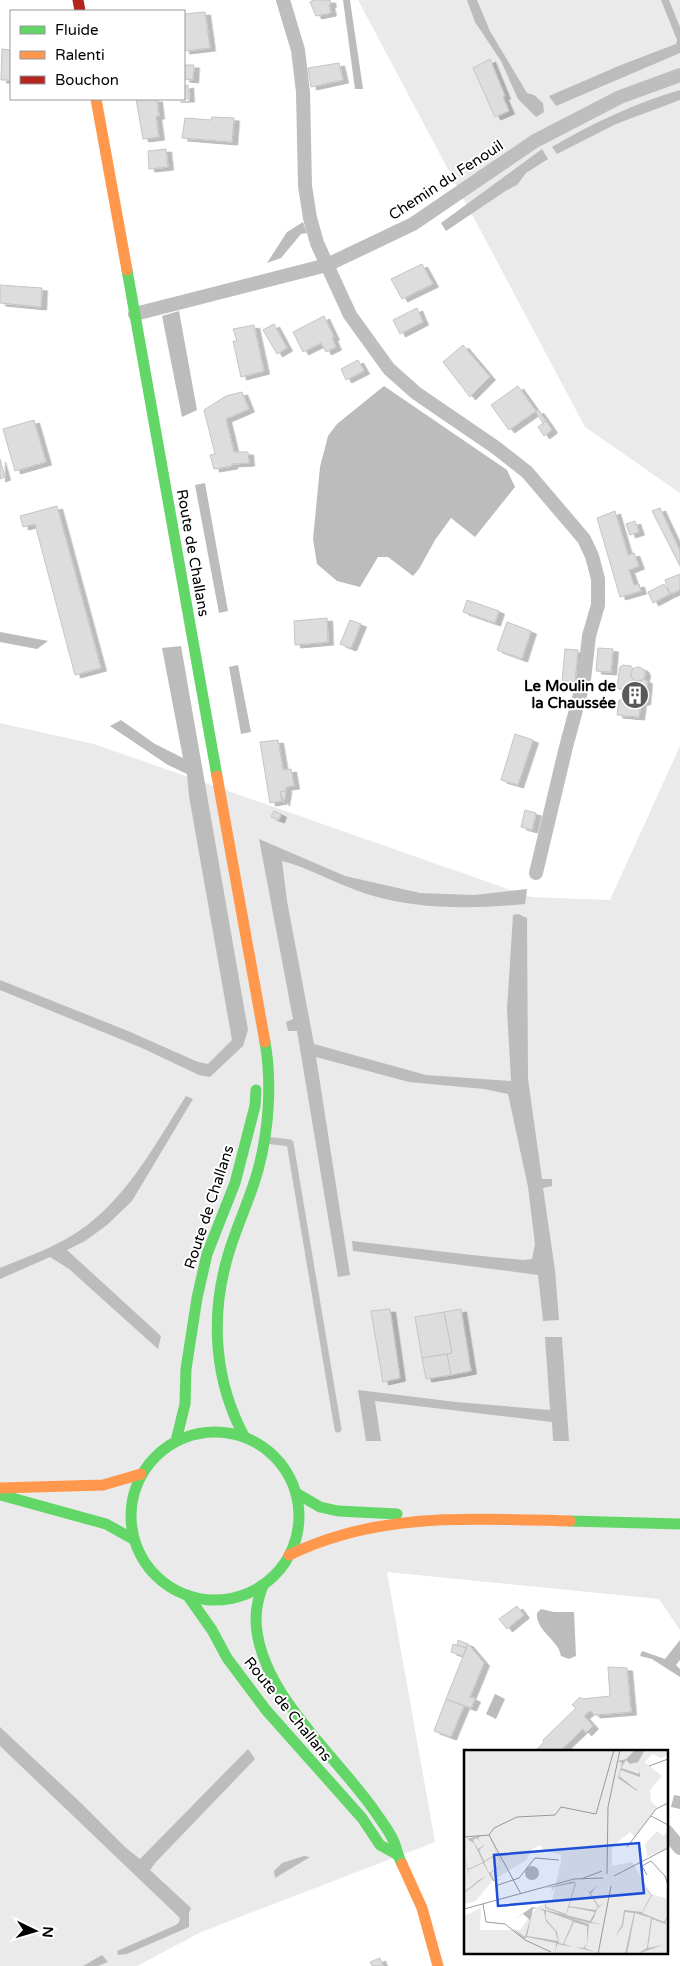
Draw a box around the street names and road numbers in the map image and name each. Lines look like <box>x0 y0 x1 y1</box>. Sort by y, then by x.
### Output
street label: Chemin du Fenouil <box>385 136 507 224</box>
street label: Route de Challans <box>173 488 213 618</box>
street label: Route de Challans <box>181 1143 237 1271</box>
street label: Route de Challans <box>240 1653 336 1765</box>

